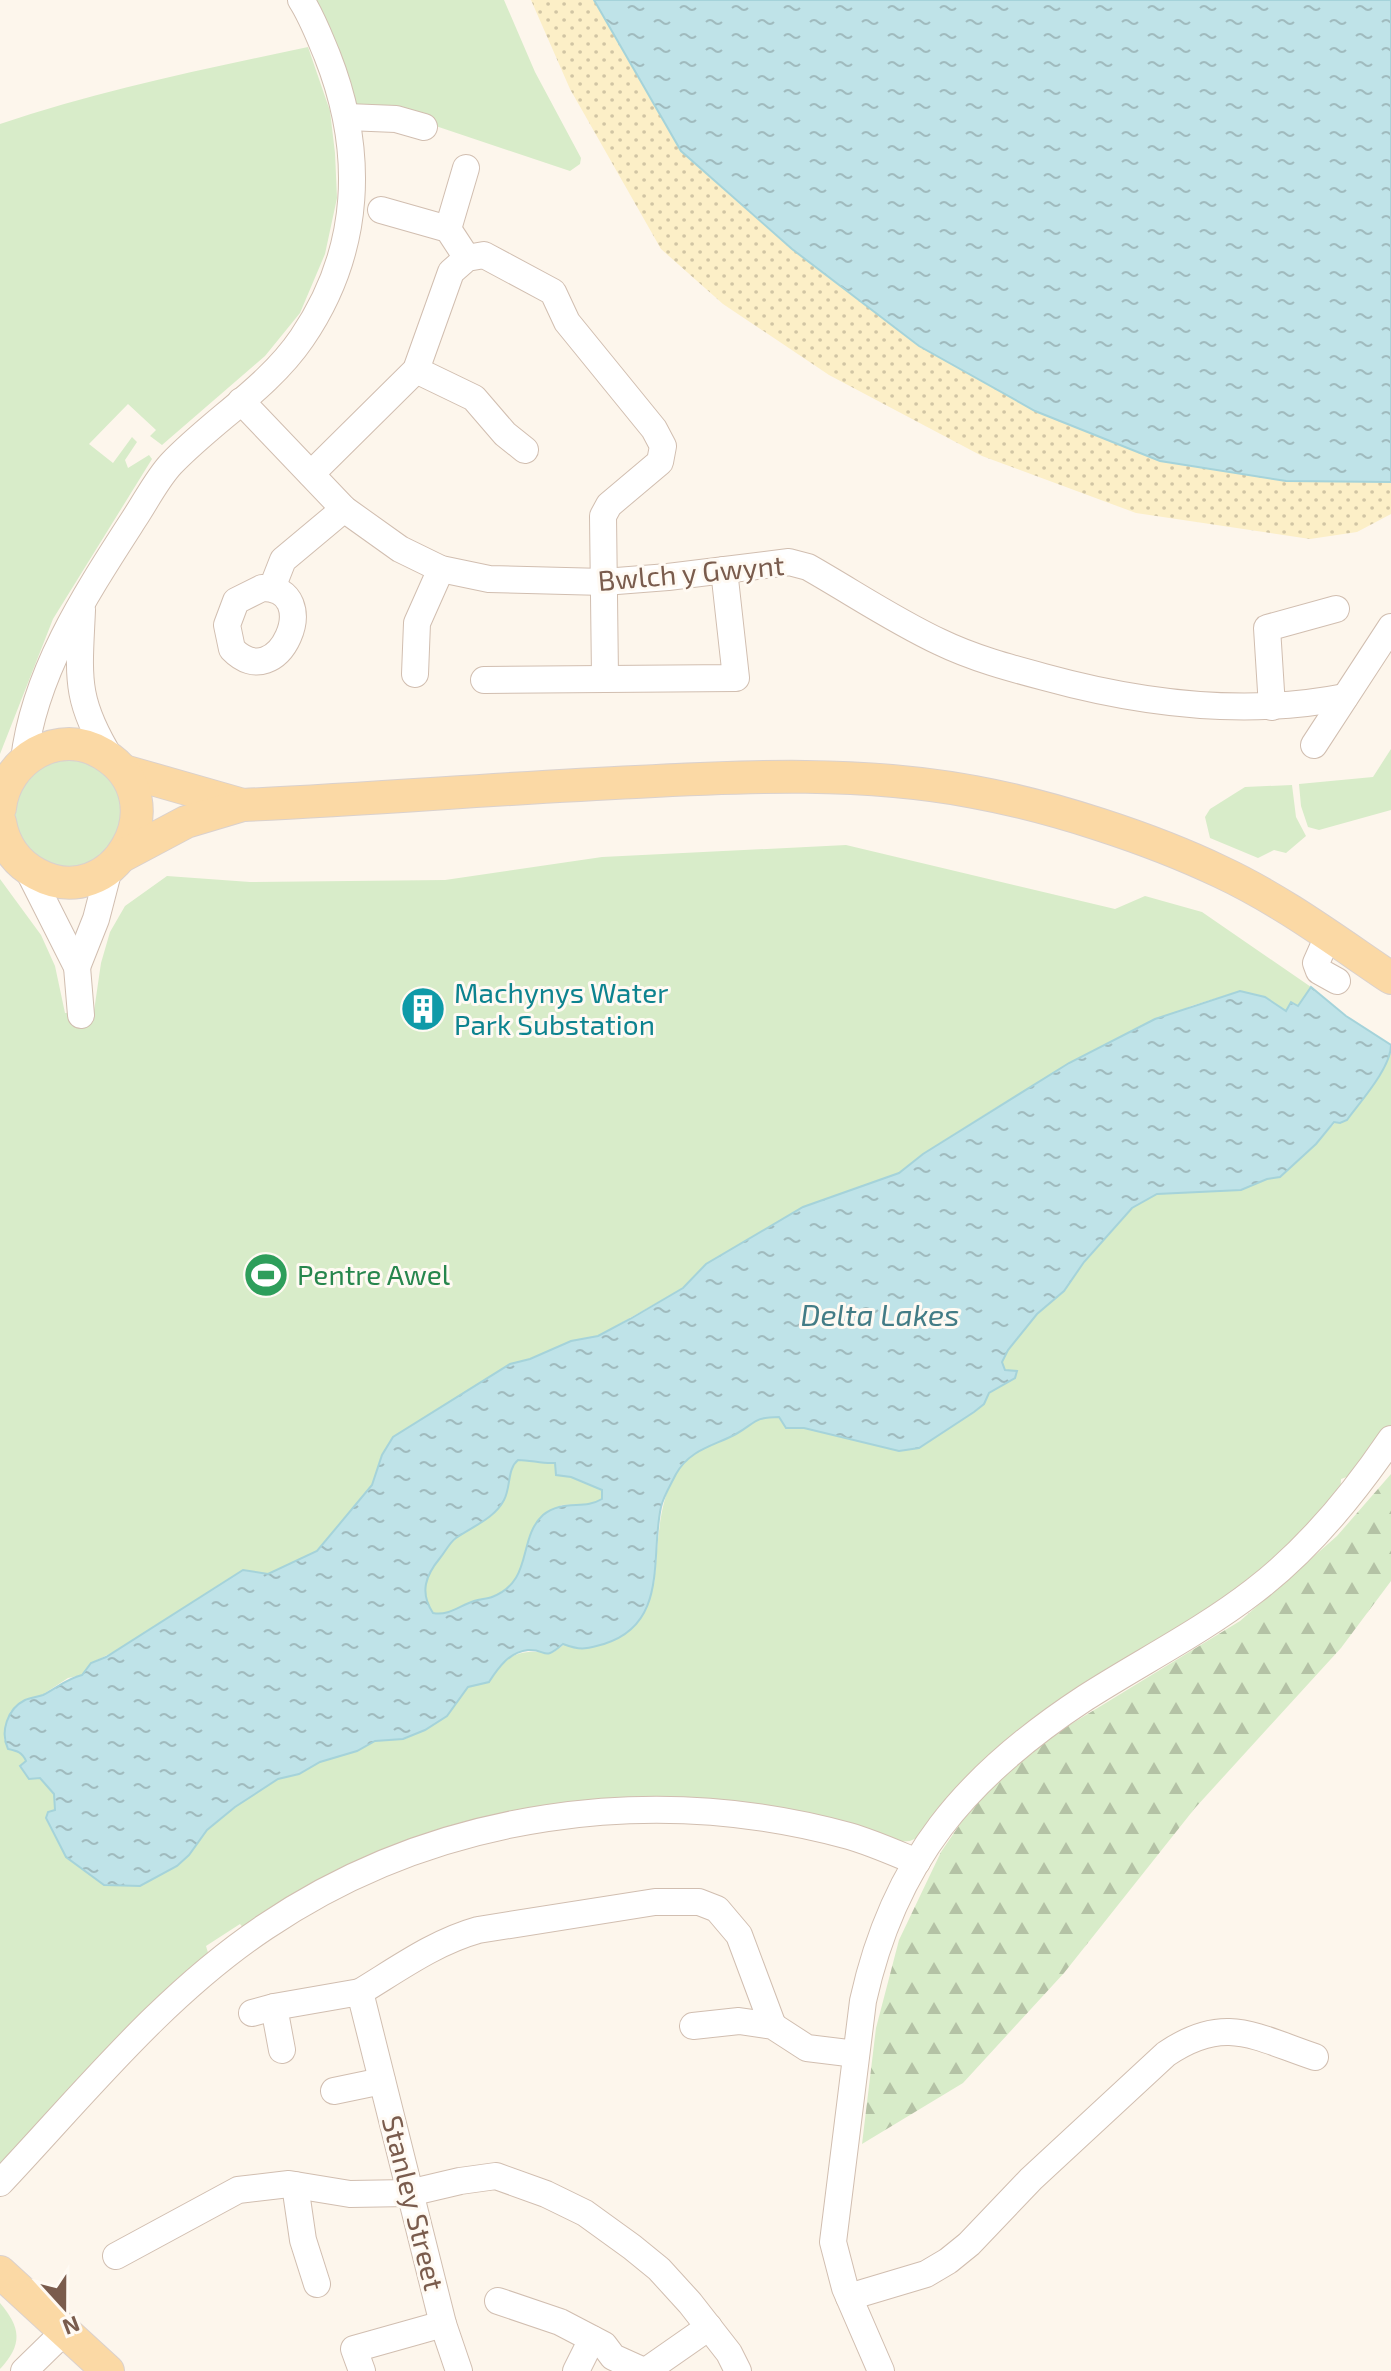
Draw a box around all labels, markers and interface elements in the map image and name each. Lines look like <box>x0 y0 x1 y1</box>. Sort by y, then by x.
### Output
street label: Bwlch y Gwynt <box>596 547 786 597</box>
place label: Machynys Water Park Substation <box>454 975 668 1041</box>
building icon: Machynys Water Park Substation <box>399 985 447 1033</box>
sports icon: Pentre Awel <box>242 1251 290 1299</box>
place label: Pentre Awel <box>297 1257 451 1291</box>
water label: Delta Lakes <box>801 1296 959 1332</box>
street label: Stanley Street <box>376 2112 452 2294</box>
north arrow <box>24 2267 104 2347</box>
text: N <box>59 2312 84 2342</box>

